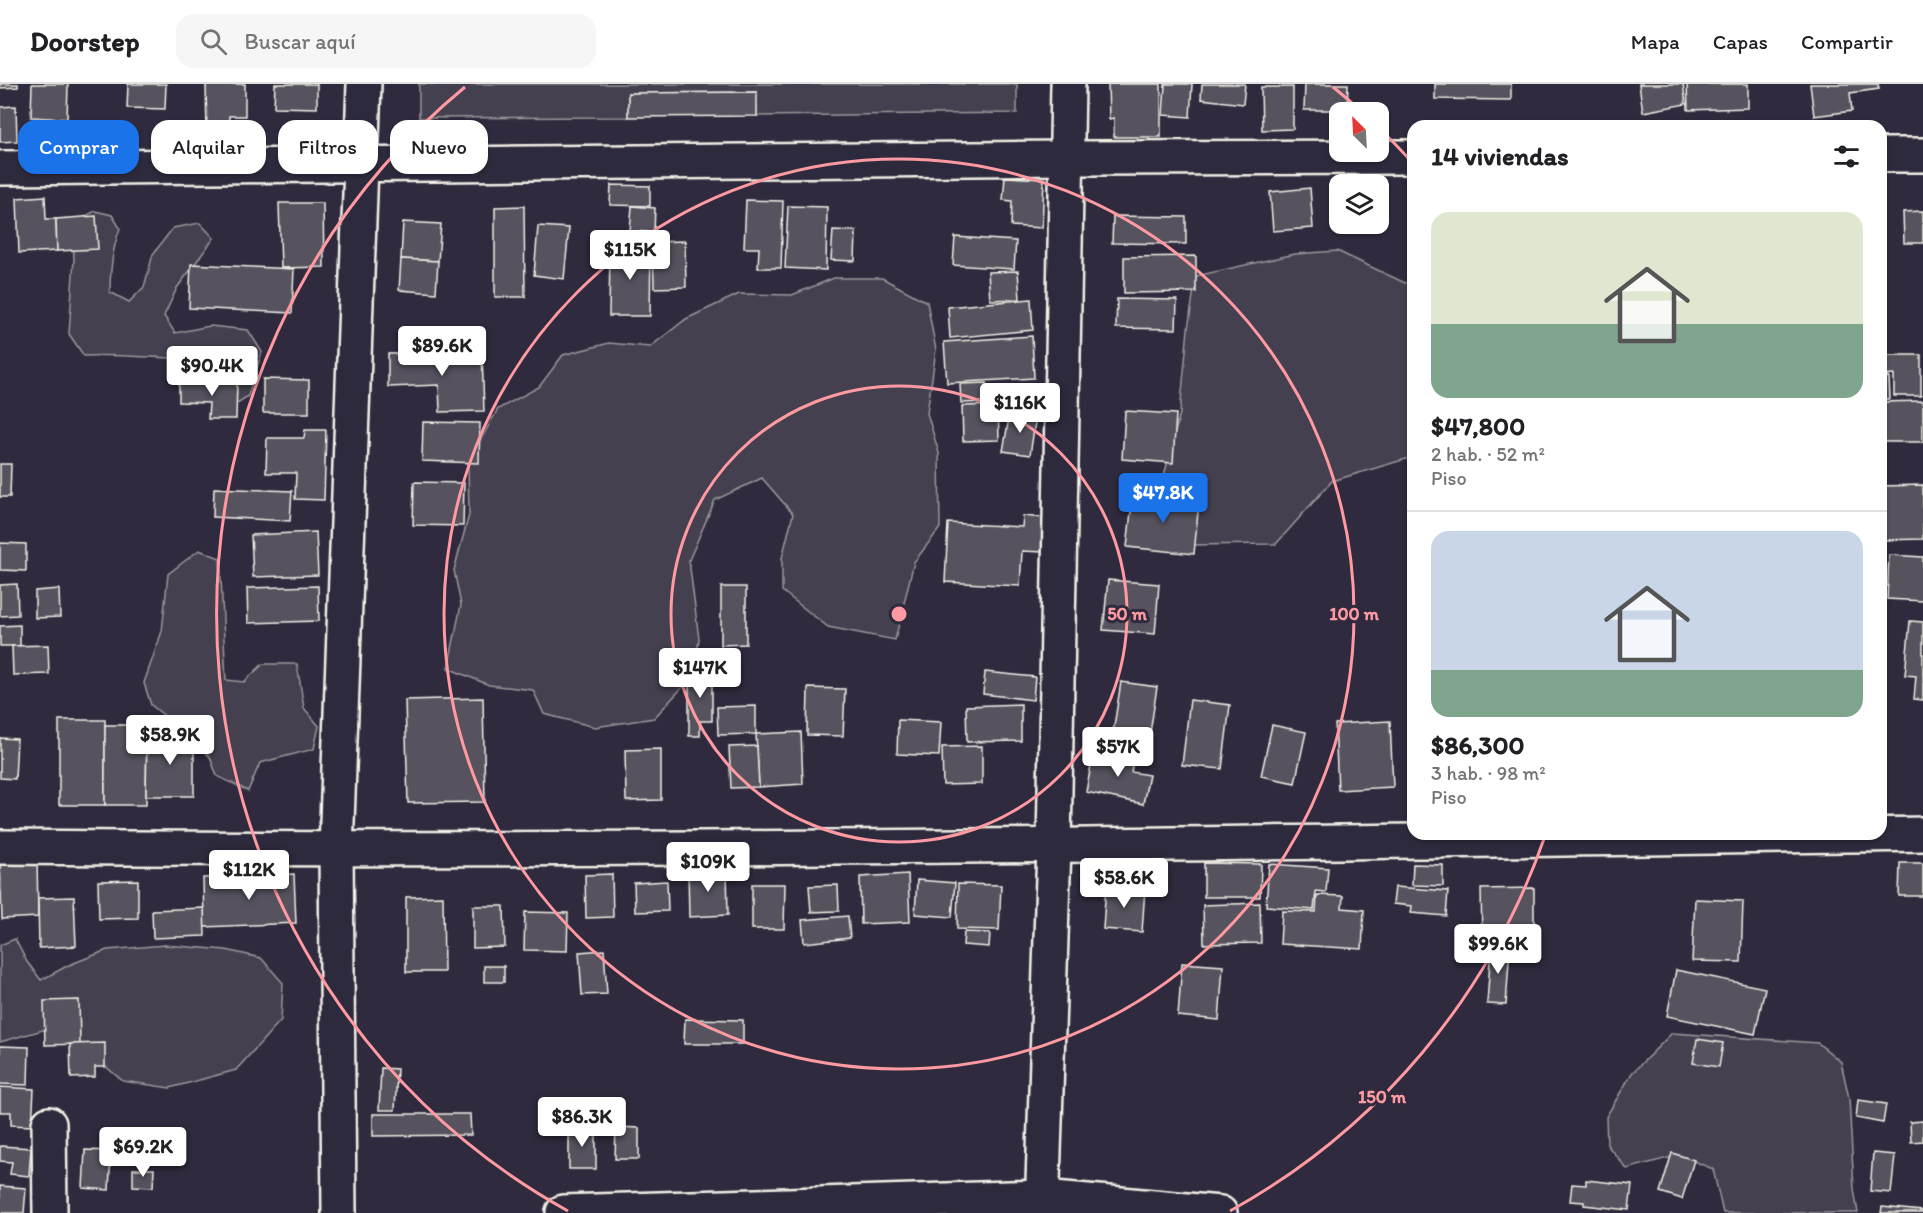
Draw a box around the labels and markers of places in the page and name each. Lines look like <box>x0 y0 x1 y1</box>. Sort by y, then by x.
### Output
pin: $115K <box>588 230 672 281</box>
pin: $89.6K <box>393 326 491 377</box>
pin: $90.4K <box>163 346 261 397</box>
pin: $116K <box>978 383 1062 434</box>
pin: $47.8K <box>1114 473 1212 524</box>
centre of rings <box>889 604 909 624</box>
pin: $147K <box>658 648 742 699</box>
pin: $58.9K <box>121 715 219 766</box>
pin: $57K <box>1082 727 1154 778</box>
pin: $109K <box>666 842 750 893</box>
pin: $112K <box>207 850 291 901</box>
pin: $58.6K <box>1075 858 1173 909</box>
pin: $99.6K <box>1449 924 1547 975</box>
pin: $86.3K <box>533 1097 631 1148</box>
pin: $69.2K <box>94 1127 192 1178</box>

